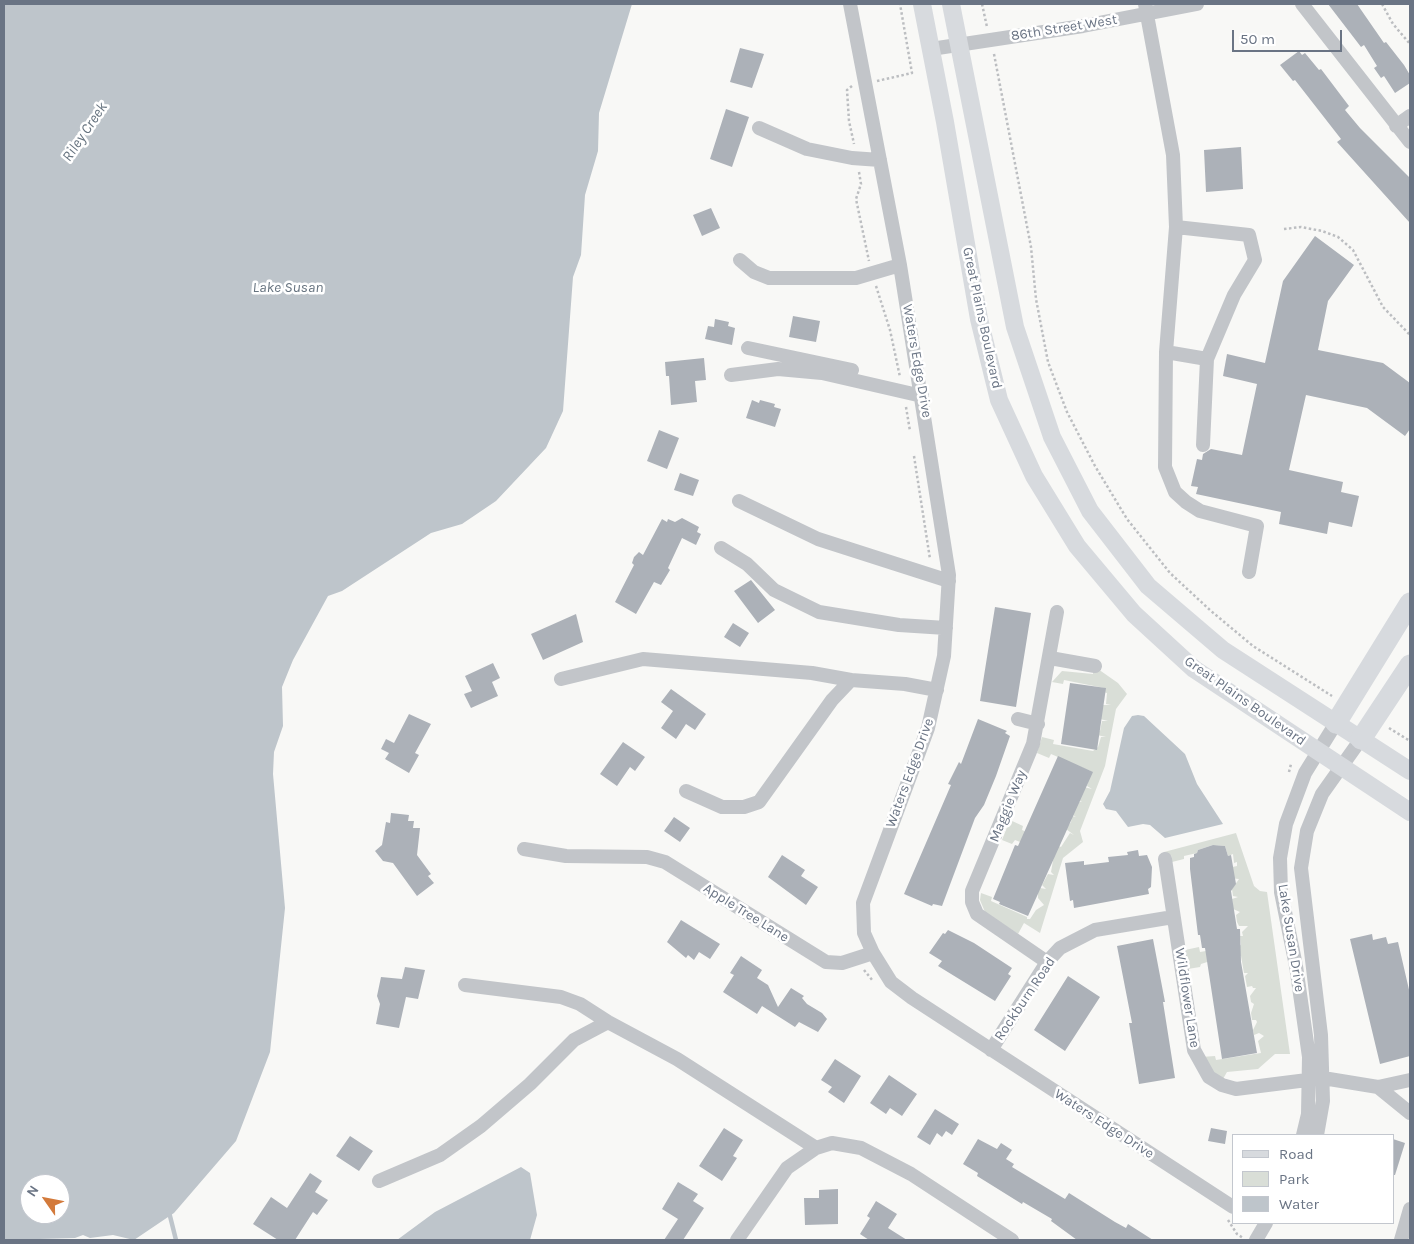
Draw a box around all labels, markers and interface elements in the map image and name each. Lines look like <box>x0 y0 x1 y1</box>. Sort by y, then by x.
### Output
street label: 86th Street West <box>1010 11 1118 45</box>
scale bar <box>1234 20 1344 52</box>
text: 50 m <box>1240 30 1275 48</box>
water label: Riley Creek <box>59 99 111 165</box>
street label: Great Plains Boulevard <box>959 246 1005 390</box>
water label: Lake Susan <box>253 279 323 297</box>
street label: Waters Edge Drive <box>899 303 935 419</box>
street label: Great Plains Boulevard <box>1181 653 1309 749</box>
street label: Waters Edge Drive <box>882 716 938 830</box>
street label: Maggie Way <box>986 767 1030 845</box>
street label: Apple Tree Lane <box>700 880 792 946</box>
street label: Lake Susan Drive <box>1274 883 1308 993</box>
street label: Wildflower Lane <box>1171 947 1203 1049</box>
street label: Rockburn Road <box>991 954 1059 1044</box>
street label: Waters Edge Drive <box>1051 1086 1157 1162</box>
legend <box>1232 1134 1394 1224</box>
text: Road <box>1279 1145 1314 1163</box>
text: Park <box>1279 1170 1309 1188</box>
north arrow <box>20 1174 70 1224</box>
text: N <box>23 1182 43 1200</box>
text: Water <box>1279 1195 1319 1213</box>

